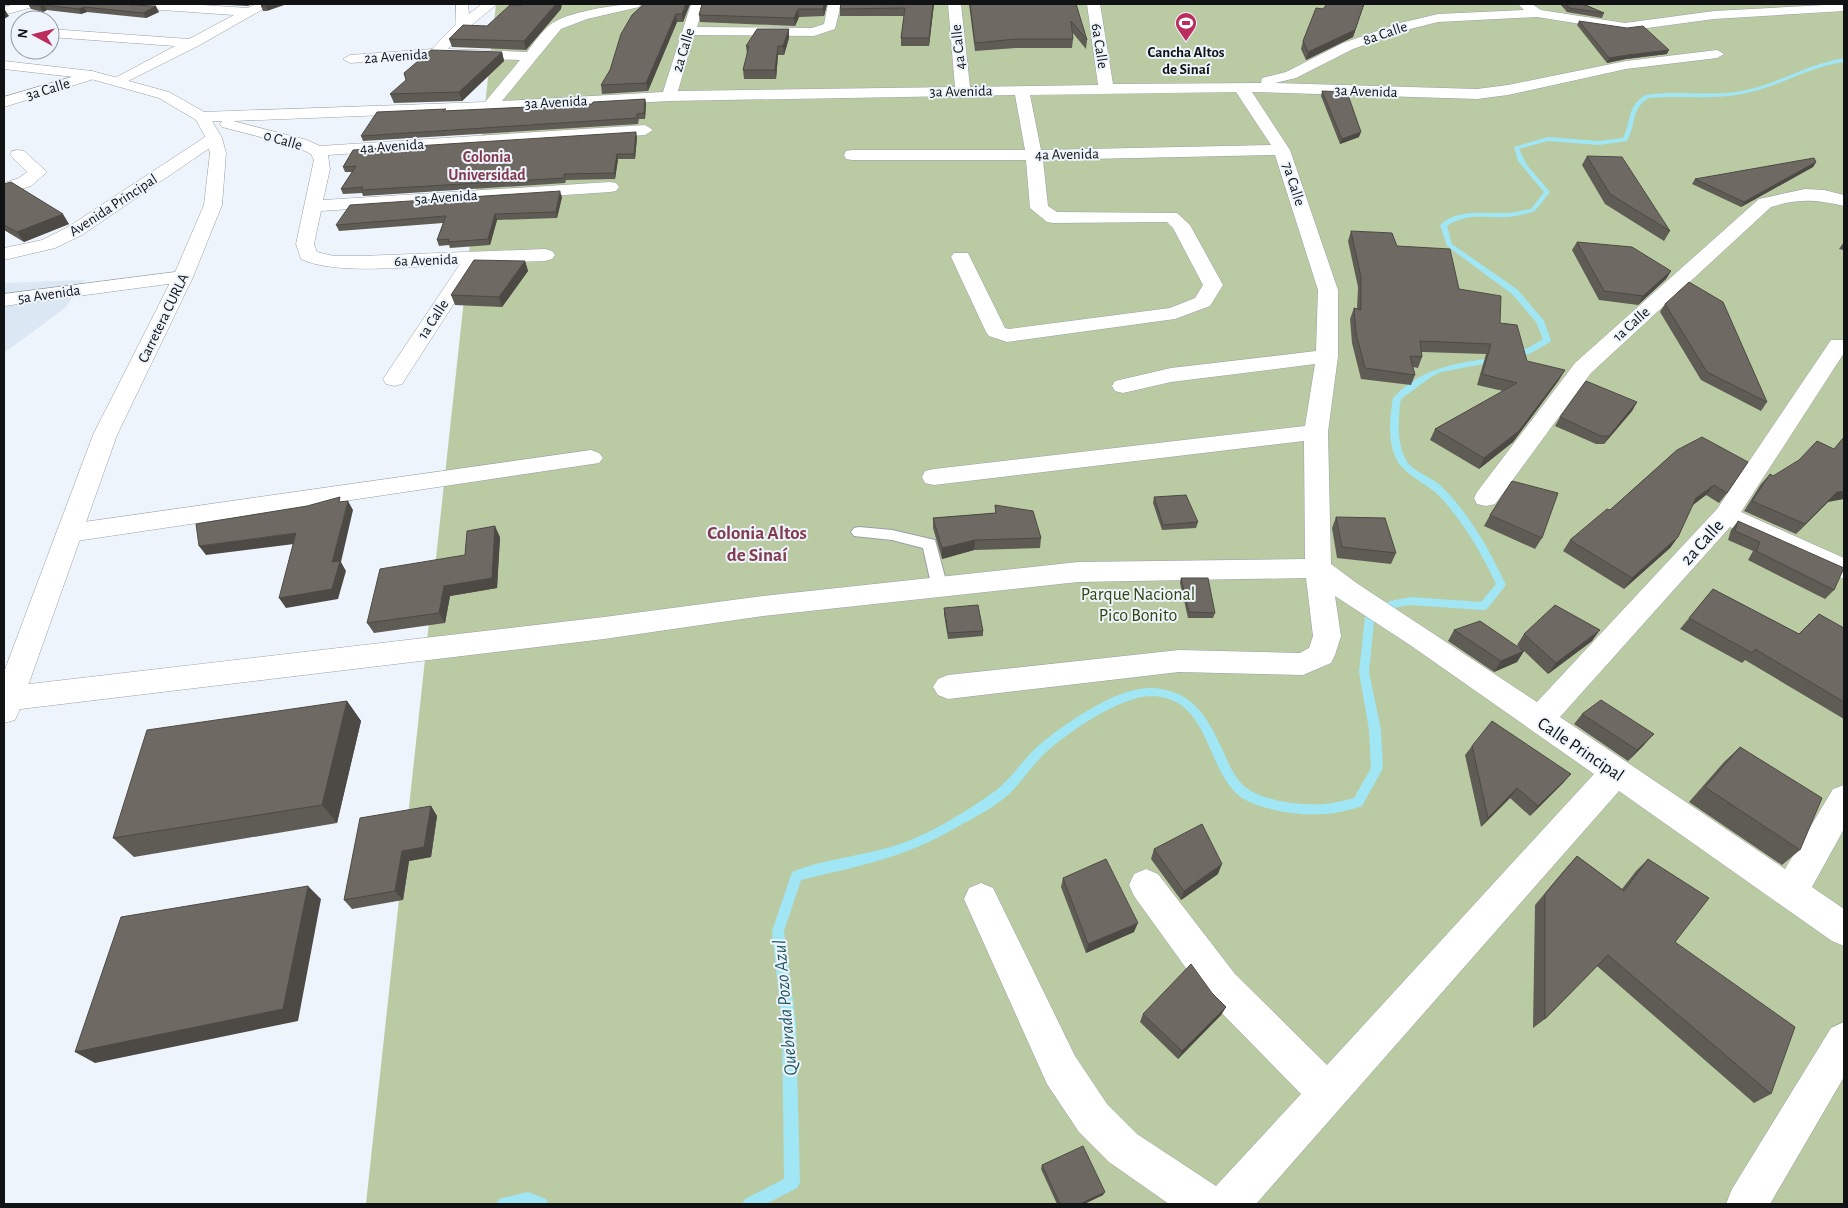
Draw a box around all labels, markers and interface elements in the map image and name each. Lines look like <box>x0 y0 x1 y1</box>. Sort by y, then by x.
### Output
north arrow <box>10 10 60 60</box>
sports icon: Cancha Altos de Sinaí <box>1174 11 1198 42</box>
street label: 8a Calle <box>1361 19 1409 48</box>
street label: 6a Calle <box>1089 22 1110 70</box>
street label: 4a Calle <box>949 23 968 70</box>
street label: 2a Calle <box>670 26 697 74</box>
text: N <box>16 28 31 39</box>
place label: Cancha Altos de Sinaí <box>1147 45 1225 77</box>
street label: 2a Avenida <box>364 47 428 66</box>
street label: 3a Calle <box>25 76 72 103</box>
street label: 3a Avenida <box>929 83 993 100</box>
street label: 3a Avenida <box>1334 83 1398 100</box>
street label: 3a Avenida <box>524 93 588 112</box>
street label: 0 Calle <box>262 128 304 153</box>
street label: 4a Avenida <box>360 137 425 156</box>
street label: 4a Avenida <box>1035 146 1099 163</box>
district label: Colonia Universidad <box>448 149 526 183</box>
street label: 7a Calle <box>1279 161 1308 208</box>
street label: Avenida Principal <box>67 171 160 239</box>
street label: 5a Avenida <box>414 188 478 207</box>
street label: 6a Avenida <box>394 252 458 269</box>
street label: Carretera CURLA <box>135 271 192 365</box>
street label: 5a Avenida <box>17 283 81 306</box>
street label: 1a Calle <box>415 297 452 342</box>
street label: 1a Calle <box>1610 304 1653 345</box>
street label: 2a Calle <box>1678 516 1728 569</box>
district label: Colonia Altos de Sinaí <box>707 524 807 565</box>
park label: Parque Nacional Pico Bonito <box>1081 586 1195 625</box>
street label: Calle Principal <box>1534 715 1627 785</box>
water label: Quebrada Pozo Azul <box>770 939 801 1077</box>

